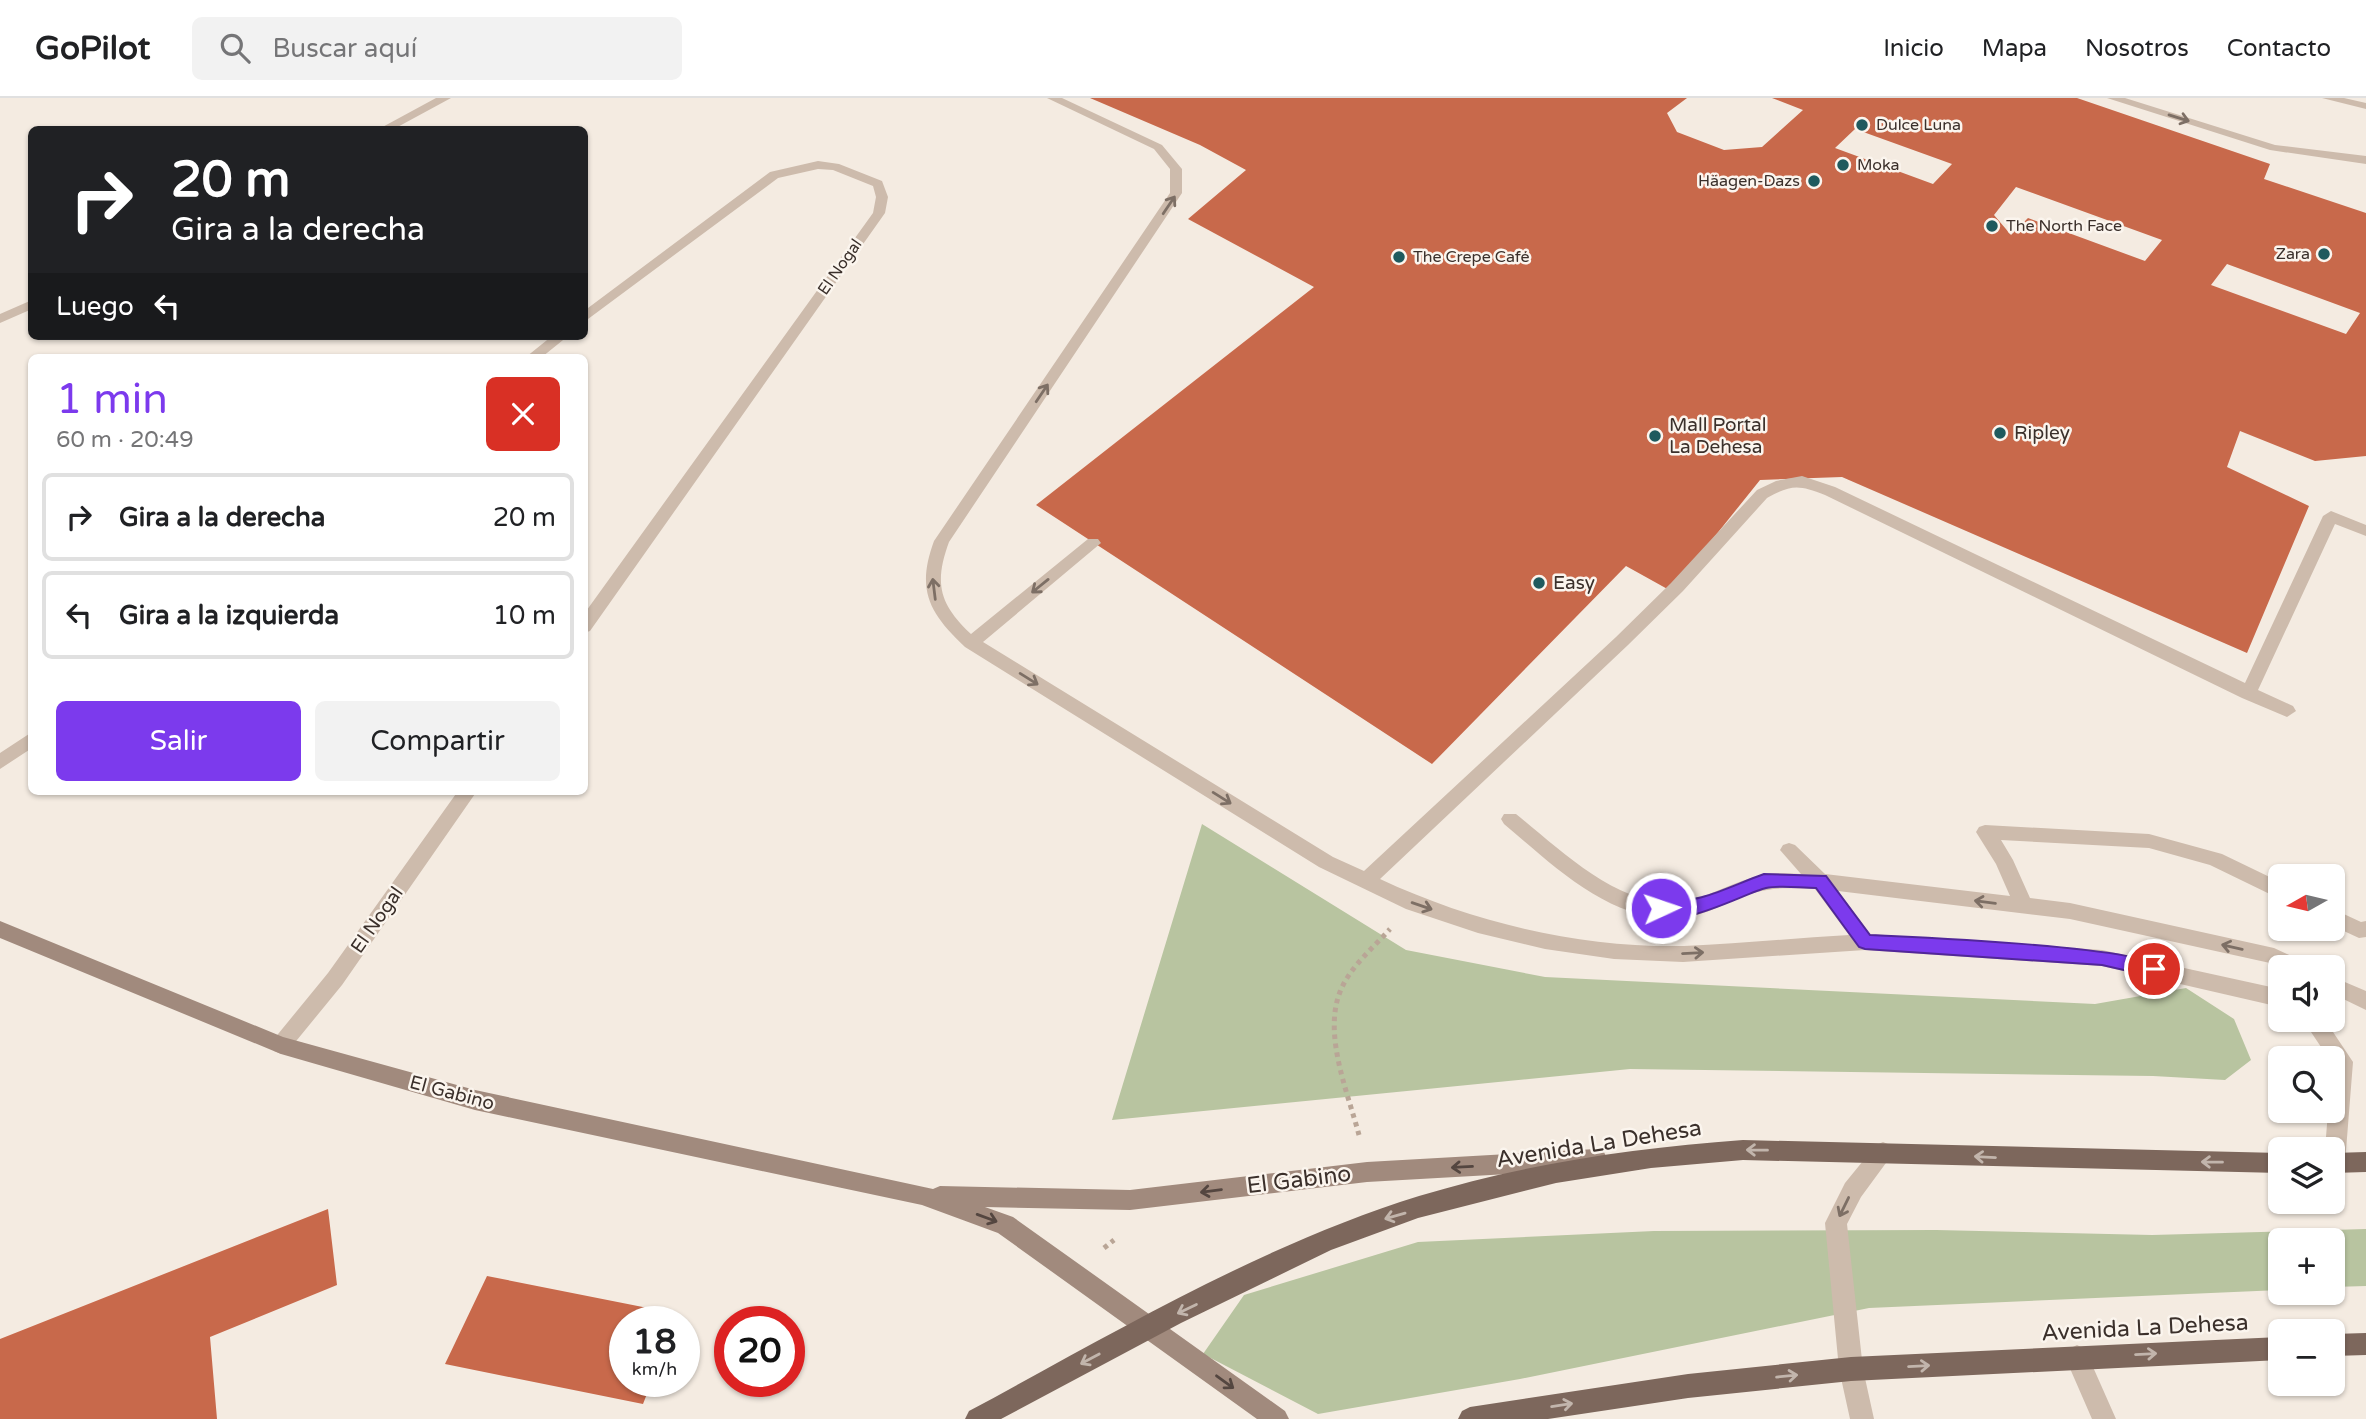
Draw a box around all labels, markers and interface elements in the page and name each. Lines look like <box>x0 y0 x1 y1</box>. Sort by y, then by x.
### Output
search box <box>192 17 682 80</box>
text: GoPilot <box>35 29 150 68</box>
icon: search <box>216 29 254 67</box>
text: Buscar aquí <box>272 33 417 64</box>
text: Inicio <box>1883 34 1944 63</box>
text: Mapa <box>1982 34 2047 63</box>
text: Nosotros <box>2085 34 2189 63</box>
text: Contacto <box>2227 34 2331 63</box>
one-way arrow <box>2167 113 2189 126</box>
place label: Dulce Luna <box>1876 115 1961 135</box>
marker: Dulce Luna <box>1854 117 1870 133</box>
text: 20 m <box>171 151 290 210</box>
icon: right <box>56 154 147 245</box>
place label: Moka <box>1857 155 1900 175</box>
marker: Moka <box>1835 157 1851 173</box>
place label: Häagen-Dazs <box>1698 171 1800 191</box>
marker: Häagen-Dazs <box>1806 173 1822 189</box>
one-way arrow <box>1162 195 1176 215</box>
text: Gira a la derecha <box>171 211 425 249</box>
place label: The North Face <box>2006 216 2122 236</box>
marker: The North Face <box>1984 218 2000 234</box>
street label: El Nogal <box>814 235 866 299</box>
place label: Zara <box>2276 244 2310 264</box>
marker: Zara <box>2316 246 2332 262</box>
place label: The Crepe Café <box>1413 247 1529 267</box>
marker: The Crepe Café <box>1391 249 1407 265</box>
icon: left <box>148 287 186 325</box>
text: Luego <box>56 291 134 322</box>
text: 1 min <box>56 374 168 425</box>
button: close <box>486 377 560 451</box>
one-way arrow <box>1035 384 1049 404</box>
place label: Mall Portal La Dehesa <box>1669 414 1766 458</box>
place label: Ripley <box>2014 422 2070 444</box>
marker: Ripley <box>1992 425 2008 441</box>
text: 60 m · 20:49 <box>56 426 194 454</box>
marker: Mall Portal La Dehesa <box>1647 428 1663 444</box>
icon: right <box>60 498 98 536</box>
text: Gira a la derecha <box>119 502 325 533</box>
text: 20 m <box>493 502 556 533</box>
place label: Easy <box>1553 572 1595 594</box>
marker: Easy <box>1531 575 1547 591</box>
one-way arrow <box>927 578 940 600</box>
one-way arrow <box>1032 578 1050 594</box>
icon: left <box>60 596 98 634</box>
text: Gira a la izquierda <box>119 600 339 631</box>
text: 10 m <box>493 600 556 631</box>
one-way arrow <box>1018 672 1038 686</box>
button: Salir <box>56 701 301 781</box>
button: Compartir <box>315 701 560 781</box>
one-way arrow <box>1212 792 1232 806</box>
north arrow <box>2268 864 2345 942</box>
map controls <box>2268 864 2345 1396</box>
position arrow <box>1624 871 1698 945</box>
street label: El Nogal <box>346 883 408 957</box>
one-way arrow <box>1974 895 1997 908</box>
one-way arrow <box>1411 901 1433 913</box>
pin <box>2124 939 2184 999</box>
one-way arrow <box>2221 940 2244 954</box>
one-way arrow <box>1681 947 1704 960</box>
icon: arrive <box>2135 950 2173 988</box>
button: sound <box>2268 955 2345 1032</box>
button: search <box>2268 1046 2345 1123</box>
street label: El Gabino <box>407 1071 497 1115</box>
street label: Avenida La Dehesa <box>1494 1114 1704 1174</box>
button: layers <box>2268 1137 2345 1214</box>
one-way arrow <box>1746 1143 1769 1157</box>
one-way arrow <box>1973 1150 1996 1163</box>
one-way arrow <box>2201 1155 2224 1168</box>
street label: El Gabino <box>1245 1160 1353 1200</box>
one-way arrow <box>1451 1161 1473 1174</box>
one-way arrow <box>1200 1184 1223 1197</box>
one-way arrow <box>1837 1197 1850 1218</box>
one-way arrow <box>1384 1211 1406 1224</box>
one-way arrow <box>975 1213 997 1225</box>
button: + <box>2268 1228 2345 1305</box>
one-way arrow <box>1177 1303 1198 1316</box>
speed limit sign: 20 <box>714 1306 805 1397</box>
street label: Avenida La Dehesa <box>2041 1309 2249 1347</box>
button: − <box>2268 1319 2345 1396</box>
text: 18 <box>633 1321 676 1363</box>
one-way arrow <box>2135 1347 2157 1360</box>
one-way arrow <box>1080 1353 1101 1367</box>
text: km/h <box>632 1358 677 1380</box>
one-way arrow <box>1908 1359 1931 1372</box>
one-way arrow <box>1775 1369 1798 1382</box>
one-way arrow <box>1216 1374 1235 1389</box>
one-way arrow <box>1550 1398 1572 1411</box>

